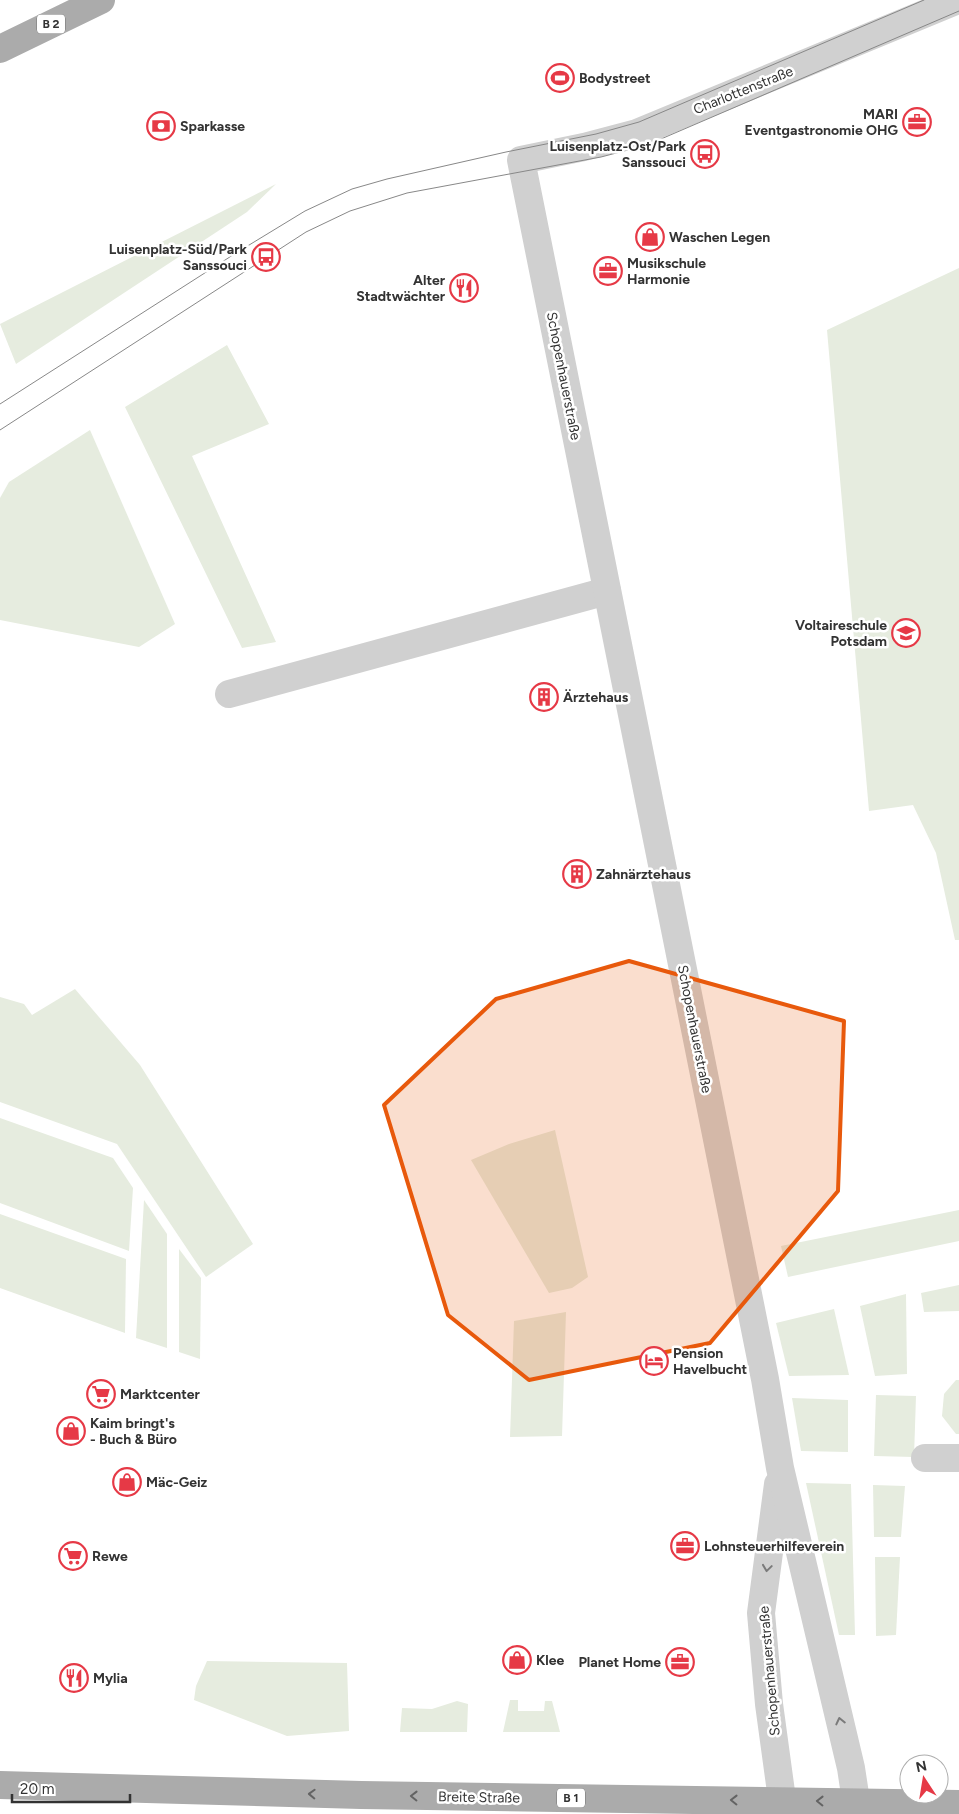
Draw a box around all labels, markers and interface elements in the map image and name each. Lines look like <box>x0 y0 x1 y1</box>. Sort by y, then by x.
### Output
road number: B 2 <box>37 14 65 34</box>
sports icon: Bodystreet <box>545 63 575 93</box>
street label: Charlottenstraße <box>691 63 796 118</box>
place label: Bodystreet <box>579 70 651 87</box>
place label: MARI Eventgastronomie OHG <box>745 106 899 139</box>
office icon: MARI Eventgastronomie OHG <box>902 107 932 137</box>
bank icon: Sparkasse <box>146 111 176 141</box>
place label: Sparkasse <box>180 118 245 135</box>
place label: Luisenplatz-Ost/Park Sanssouci <box>549 138 686 171</box>
bus stop icon: Luisenplatz-Ost/Park Sanssouci <box>690 139 720 169</box>
shop icon: Waschen Legen <box>635 222 665 252</box>
place label: Waschen Legen <box>669 229 770 246</box>
place label: Luisenplatz-Süd/Park Sanssouci <box>109 241 247 274</box>
bus stop icon: Luisenplatz-Süd/Park Sanssouci <box>251 242 281 272</box>
place label: Musikschule Harmonie <box>627 255 706 288</box>
office icon: Musikschule Harmonie <box>593 256 623 286</box>
place label: Alter Stadtwächter <box>356 272 446 305</box>
restaurant icon: Alter Stadtwächter <box>449 273 479 303</box>
street label: Schopenhauerstraße <box>543 311 584 442</box>
place label: Voltaireschule Potsdam <box>795 617 887 650</box>
school or university icon: Voltaireschule Potsdam <box>891 618 921 648</box>
building icon: Ärztehaus <box>529 682 559 712</box>
place label: Ärztehaus <box>563 689 629 706</box>
building icon: Zahnärztehaus <box>562 859 592 889</box>
place label: Zahnärztehaus <box>596 866 691 883</box>
street label: Schopenhauerstraße <box>674 964 715 1095</box>
place label: Pension Havelbucht <box>673 1345 747 1378</box>
hotel icon: Pension Havelbucht <box>639 1346 669 1376</box>
supermarket icon: Marktcenter <box>86 1379 116 1409</box>
place label: Marktcenter <box>120 1386 200 1403</box>
place label: Kaim bringt's - Buch & Büro <box>90 1415 177 1448</box>
shop icon: Kaim bringt's - Buch & Büro <box>56 1416 86 1446</box>
shop icon: Mäc-Geiz <box>112 1467 142 1497</box>
place label: Mäc-Geiz <box>146 1474 208 1491</box>
office icon: Lohnsteuerhilfeverein <box>670 1531 700 1561</box>
place label: Lohnsteuerhilfeverein <box>704 1538 844 1555</box>
supermarket icon: Rewe <box>58 1541 88 1571</box>
place label: Rewe <box>92 1548 128 1565</box>
one-way arrow <box>762 1565 773 1573</box>
street label: Schopenhauerstraße <box>755 1605 784 1737</box>
shop icon: Klee <box>502 1645 532 1675</box>
office icon: Planet Home <box>665 1647 695 1677</box>
place label: Klee <box>536 1652 565 1669</box>
place label: Planet Home <box>578 1654 661 1671</box>
restaurant icon: Mylia <box>59 1663 89 1693</box>
place label: Mylia <box>93 1670 128 1687</box>
one-way arrow <box>835 1716 846 1725</box>
north arrow <box>899 1754 949 1804</box>
text: N <box>914 1757 928 1776</box>
scale bar <box>12 1772 130 1804</box>
text: 20 m <box>20 1780 54 1798</box>
one-way arrow <box>308 1788 316 1799</box>
street label: Breite Straße <box>438 1788 520 1807</box>
road number: B 1 <box>557 1789 585 1808</box>
one-way arrow <box>409 1791 417 1801</box>
one-way arrow <box>729 1795 737 1805</box>
one-way arrow <box>815 1796 823 1807</box>

